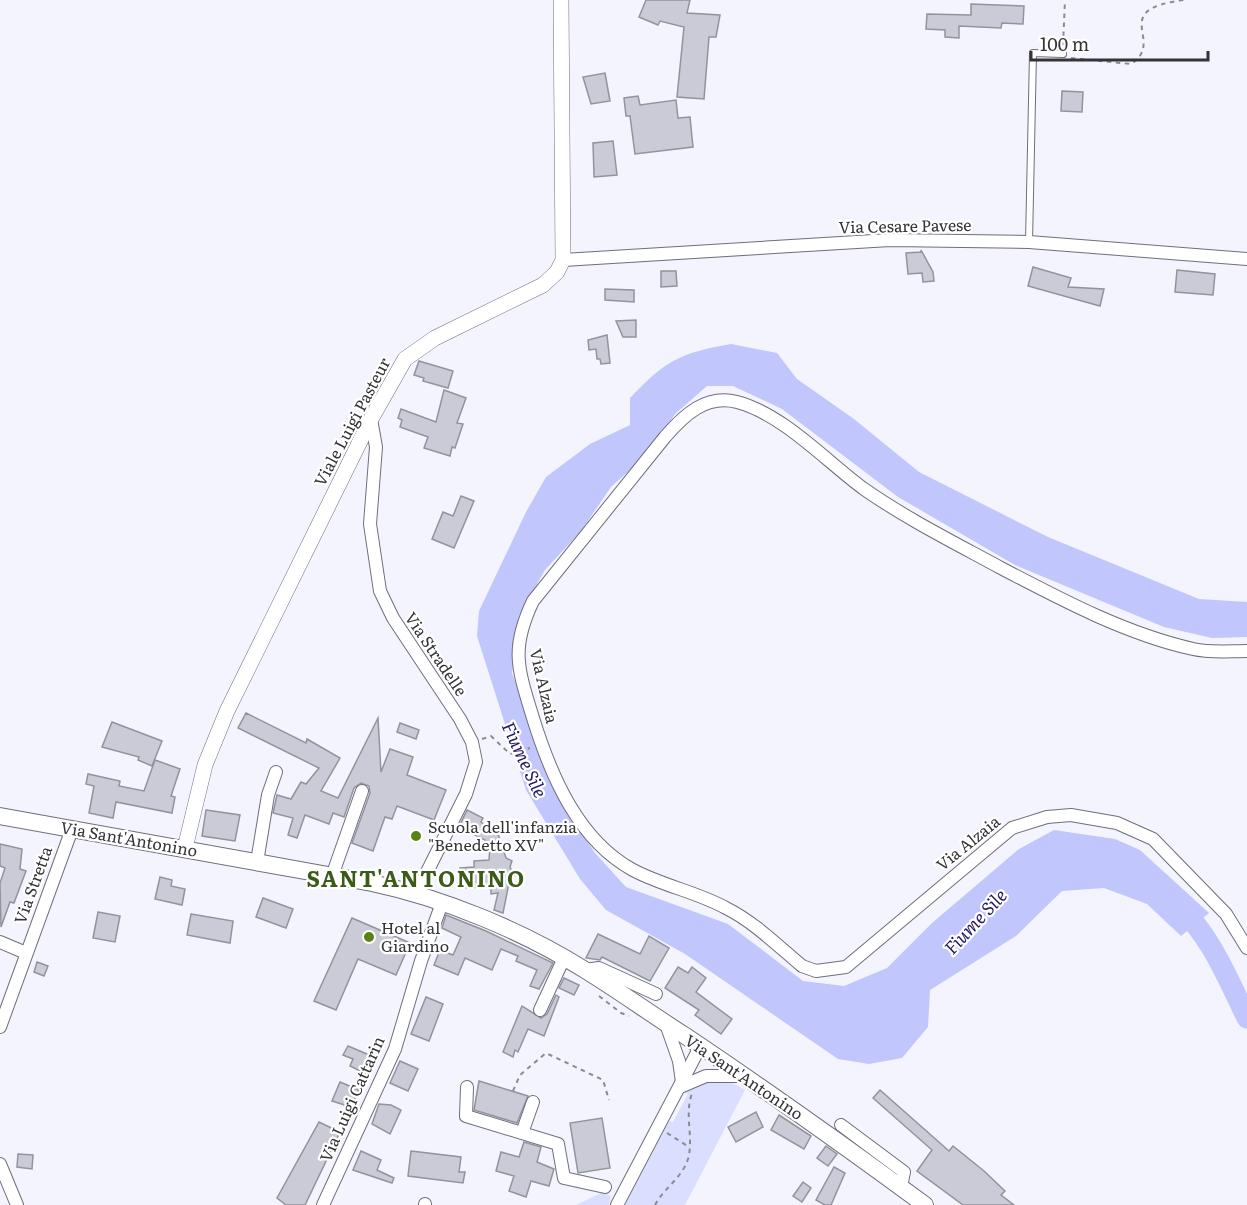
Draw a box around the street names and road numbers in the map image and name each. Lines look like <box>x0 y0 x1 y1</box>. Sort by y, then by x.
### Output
street label: Via Cesare Pavese <box>838 212 972 238</box>
street label: Viale Luigi Pasteur <box>307 353 395 490</box>
street label: Via Stradelle <box>400 607 474 700</box>
street label: Via Alzaia <box>525 646 565 726</box>
street label: Via Alzaia <box>930 809 1005 876</box>
street label: Via Sant'Antonino <box>59 814 199 862</box>
street label: Via Stretta <box>7 842 57 927</box>
street label: Via Sant'Antonino <box>680 1028 809 1125</box>
street label: Via Luigi Cattarin <box>313 1031 390 1165</box>

